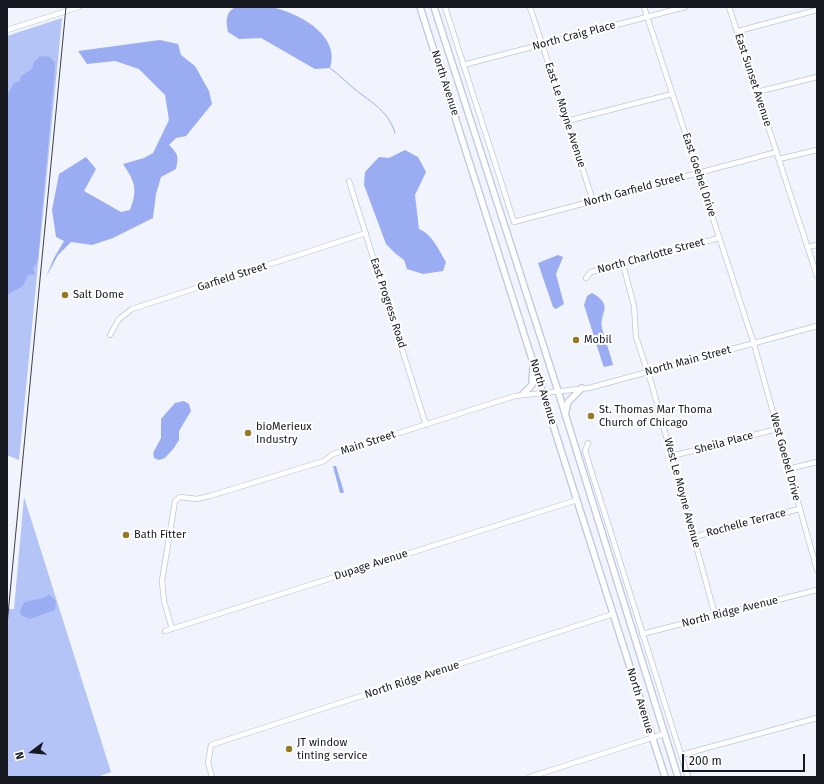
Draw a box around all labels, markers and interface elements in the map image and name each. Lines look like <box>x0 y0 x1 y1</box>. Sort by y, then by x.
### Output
street label: North Craig Place <box>531 19 617 53</box>
street label: East Sunset Avenue <box>732 32 774 128</box>
street label: North Avenue <box>428 49 462 117</box>
street label: East Le Moyne Avenue <box>542 61 588 169</box>
street label: East Goebel Drive <box>679 131 719 219</box>
street label: North Garfield Street <box>582 170 686 210</box>
street label: North Charlotte Street <box>596 235 706 277</box>
street label: East Progress Road <box>367 256 409 350</box>
street label: Garfield Street <box>196 260 268 294</box>
place label: Salt Dome <box>73 288 124 302</box>
marker: Salt Dome <box>60 290 70 300</box>
place label: Mobil <box>584 333 612 347</box>
marker: Mobil <box>571 335 581 345</box>
street label: North Main Street <box>644 343 732 379</box>
street label: North Avenue <box>527 358 559 426</box>
place label: St. Thomas Mar Thoma Church of Chicago <box>599 403 712 429</box>
marker: St. Thomas Mar Thoma Church of Chicago <box>586 411 596 421</box>
street label: West Goebel Drive <box>767 411 803 503</box>
place label: bioMerieux Industry <box>256 420 312 446</box>
marker: bioMerieux Industry <box>243 428 253 438</box>
street label: Main Street <box>339 428 397 458</box>
street label: Sheila Place <box>693 429 755 457</box>
street label: West Le Moyne Avenue <box>661 437 703 549</box>
street label: Rochelle Terrace <box>705 506 787 540</box>
place label: Bath Fitter <box>134 528 186 542</box>
marker: Bath Fitter <box>121 530 131 540</box>
street label: Dupage Avenue <box>332 547 410 583</box>
street label: North Ridge Avenue <box>680 594 780 630</box>
street label: North Ridge Avenue <box>363 658 461 702</box>
street label: North Avenue <box>624 667 656 735</box>
north arrow <box>12 732 52 772</box>
place label: JT window tinting service <box>297 736 368 762</box>
marker: JT window tinting service <box>284 744 294 754</box>
scale bar <box>684 746 807 772</box>
text: N <box>13 750 27 761</box>
text: 200 m <box>689 754 722 768</box>

